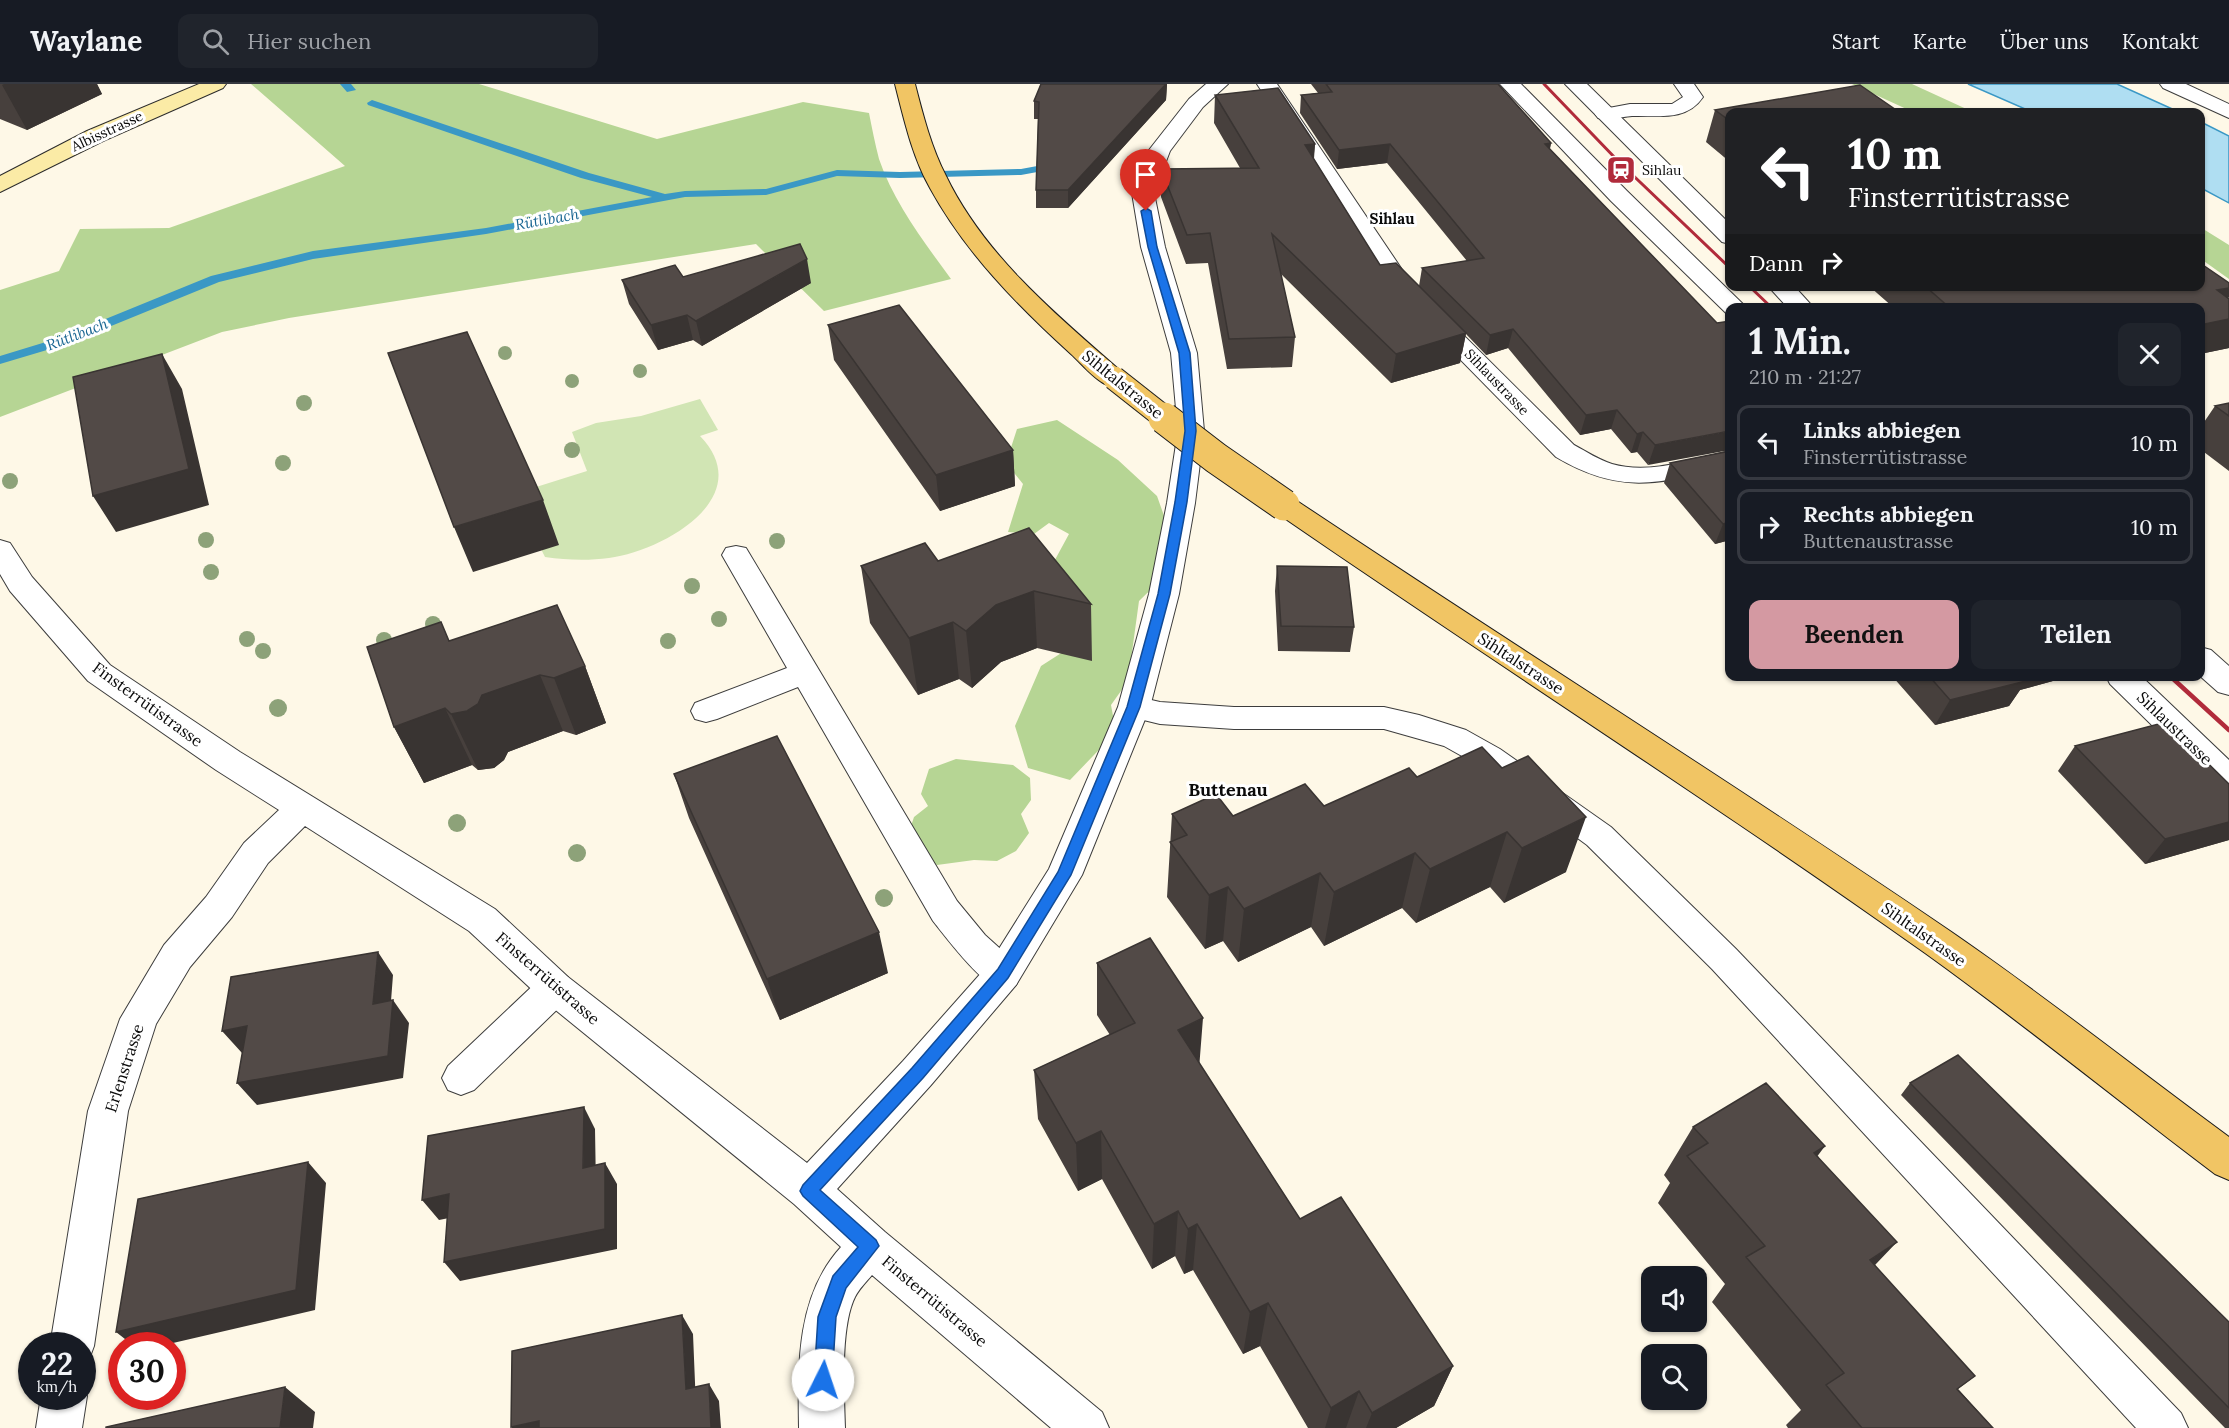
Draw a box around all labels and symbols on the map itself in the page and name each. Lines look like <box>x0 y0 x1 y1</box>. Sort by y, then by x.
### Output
street label: Albisstrasse <box>67 106 146 156</box>
pin <box>1120 149 1171 211</box>
station icon: Sihlau <box>1605 154 1637 186</box>
place label: Sihlau <box>1642 161 1681 179</box>
water label: Rütlibach <box>514 204 581 234</box>
district label: Sihlau <box>1370 209 1414 228</box>
water label: Rütlibach <box>44 313 111 354</box>
street label: Sihltalstrasse <box>1078 345 1168 423</box>
street label: Sihlaustrasse <box>1461 345 1533 419</box>
street label: Sihltalstrasse <box>1474 628 1568 698</box>
street label: Finsterrütistrasse <box>89 657 207 751</box>
street label: Sihlaustrasse <box>2133 687 2217 769</box>
district label: Buttenau <box>1188 778 1268 801</box>
street label: Sihltalstrasse <box>1878 898 1970 971</box>
street label: Finsterrütistrasse <box>492 927 604 1029</box>
street label: Erlenstrasse <box>100 1021 148 1115</box>
street label: Finsterrütistrasse <box>878 1251 992 1351</box>
speed limit sign: 30 <box>108 1332 186 1410</box>
position arrow <box>791 1348 855 1412</box>

